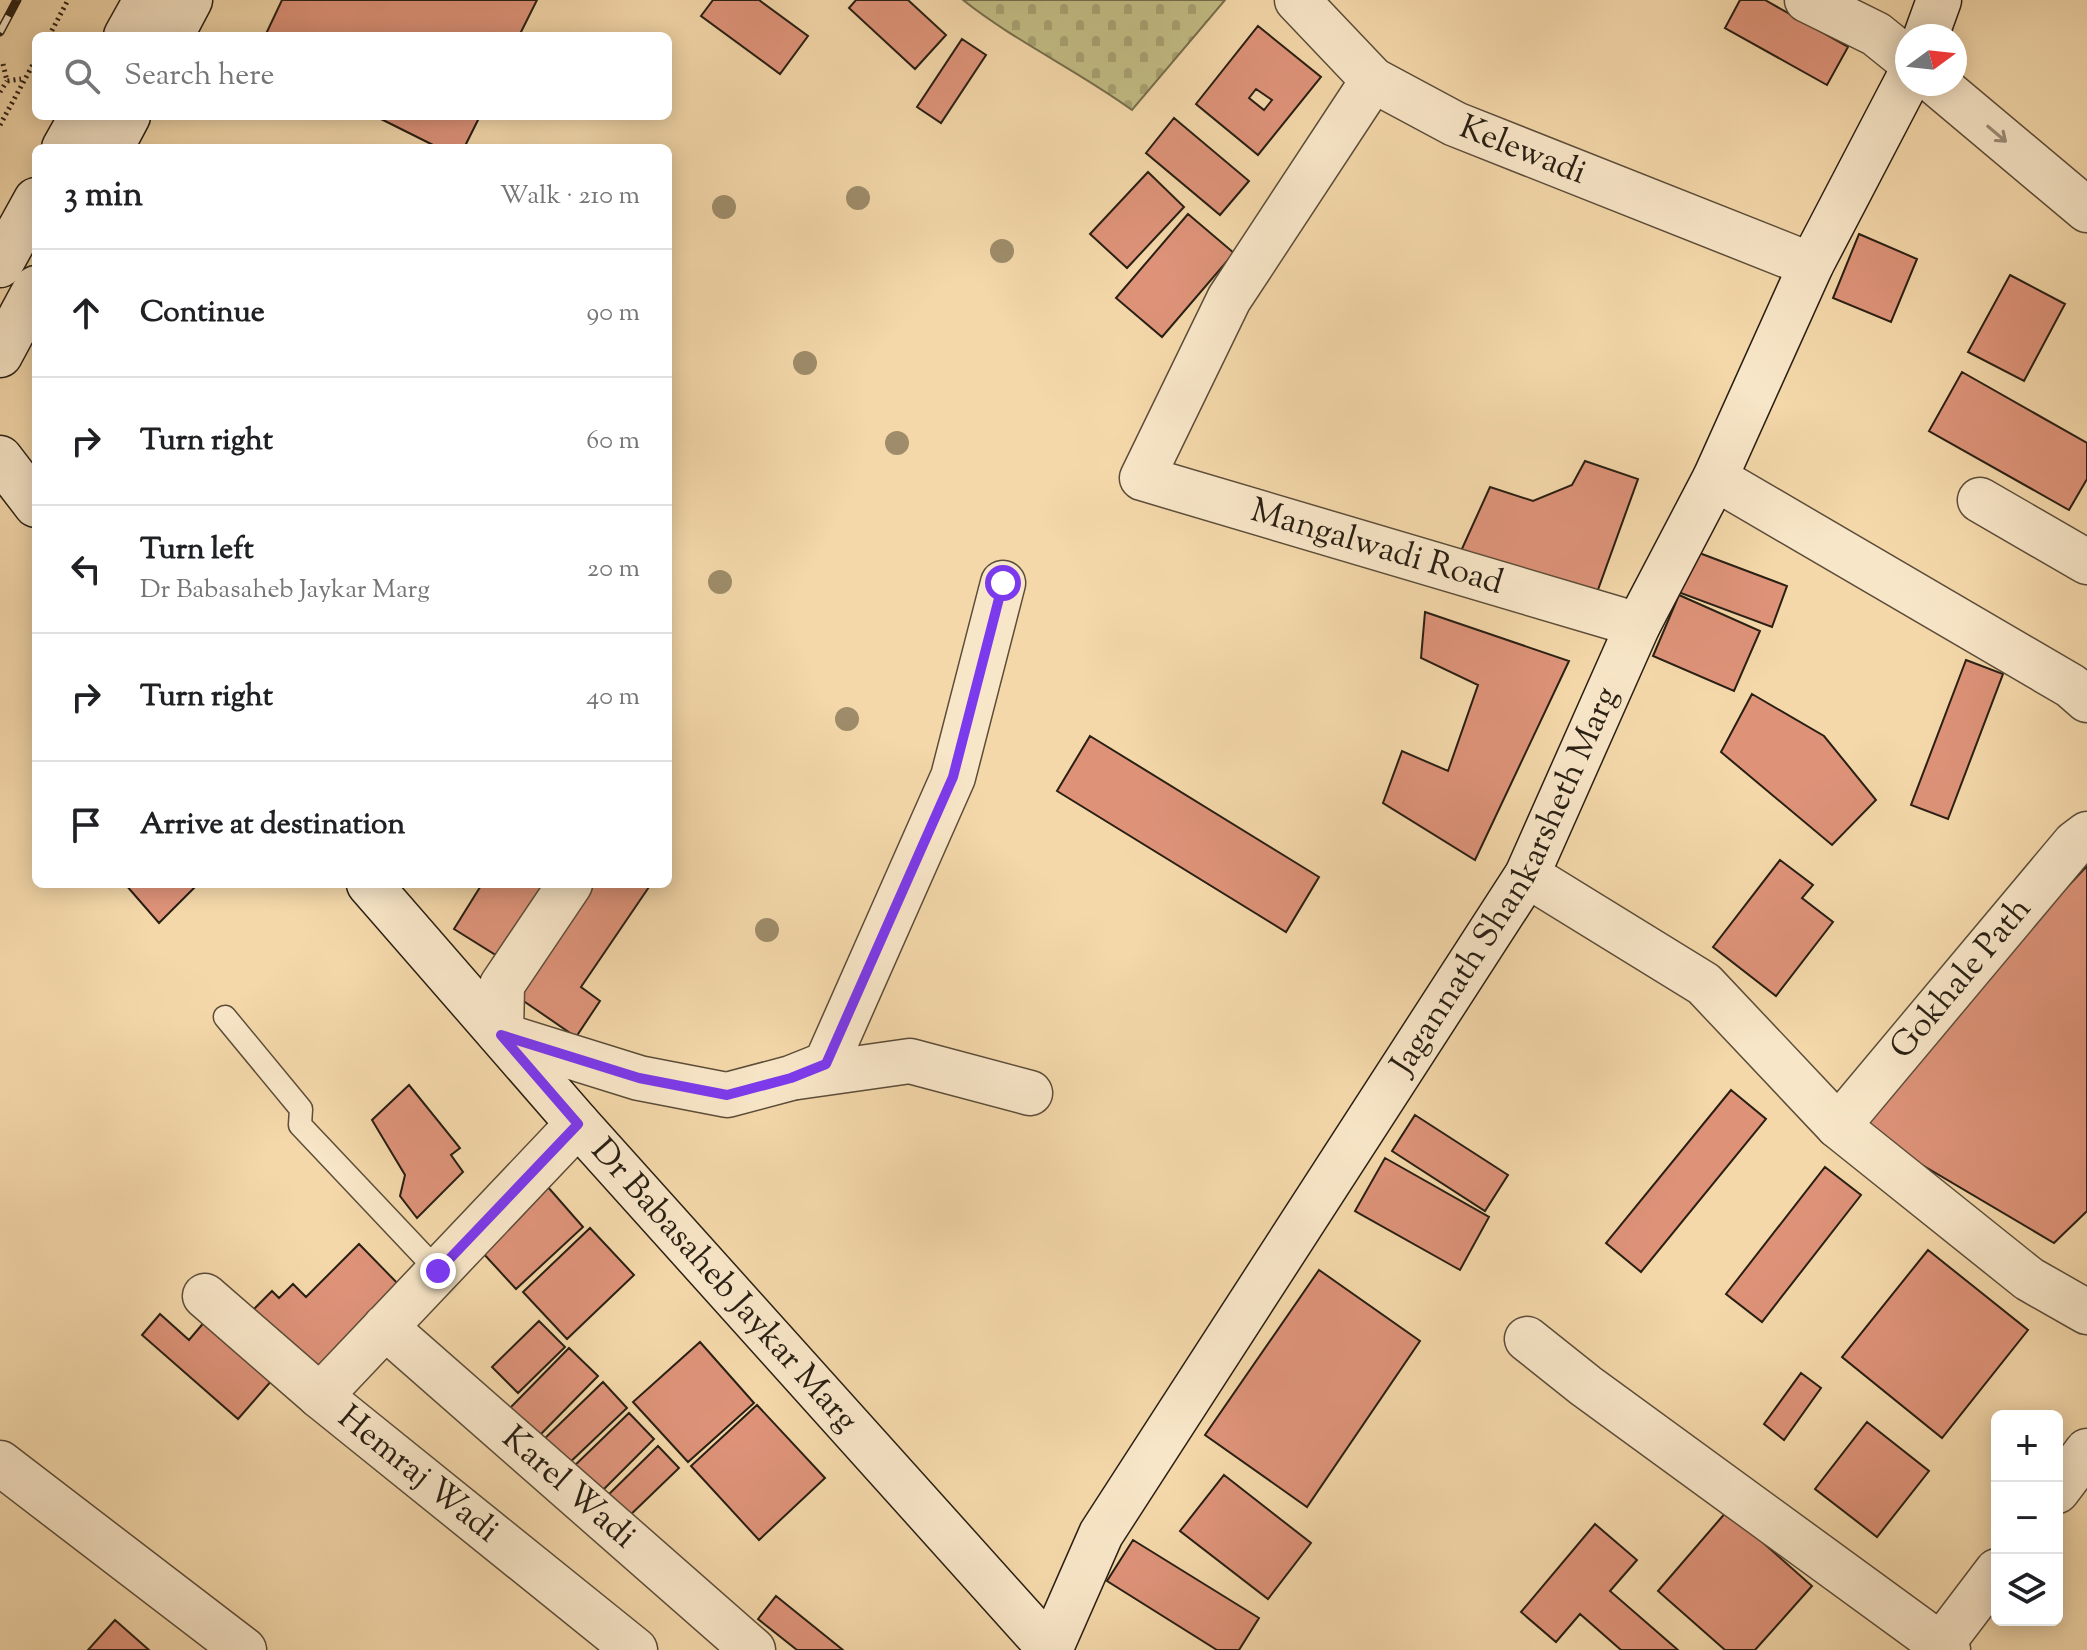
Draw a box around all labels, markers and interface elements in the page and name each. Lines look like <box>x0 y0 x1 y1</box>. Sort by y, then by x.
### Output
north arrow <box>1895 24 1967 96</box>
search box <box>32 32 672 120</box>
icon: search <box>60 54 104 98</box>
text: Search here <box>124 55 274 98</box>
street label: Kelewadi <box>1452 103 1593 198</box>
one-way arrow <box>1986 125 2006 143</box>
text: 3 min <box>64 172 143 221</box>
text: Walk · 210 m <box>500 178 640 215</box>
icon: ahead <box>64 291 108 335</box>
text: Continue <box>140 292 265 335</box>
text: 90 m <box>587 295 640 332</box>
icon: right <box>64 419 108 463</box>
text: Turn right <box>140 420 273 463</box>
text: 60 m <box>586 423 640 460</box>
street label: Mangalwadi Road <box>1245 487 1509 608</box>
text: Turn left <box>140 529 254 572</box>
icon: left <box>64 547 108 591</box>
text: 20 m <box>587 551 640 588</box>
route start <box>985 565 1021 601</box>
text: Dr Babasaheb Jaykar Marg <box>140 572 430 609</box>
icon: right <box>64 675 108 719</box>
text: Turn right <box>140 676 273 719</box>
text: 40 m <box>586 679 640 716</box>
street label: Jagannath Shankarsheth Marg <box>1378 679 1632 1087</box>
icon: arrive <box>64 803 108 847</box>
text: Arrive at destination <box>140 804 405 847</box>
street label: Gokhale Path <box>1879 887 2044 1071</box>
street label: Dr Babasaheb Jaykar Marg <box>579 1128 869 1443</box>
route end <box>420 1253 456 1289</box>
street label: Hemraj Wadi <box>326 1395 509 1555</box>
map controls <box>1991 1410 2063 1626</box>
button: + <box>1991 1410 2063 1482</box>
street label: Karel Wadi <box>490 1415 647 1561</box>
button: − <box>1991 1482 2063 1554</box>
button: layers <box>1991 1554 2063 1626</box>

